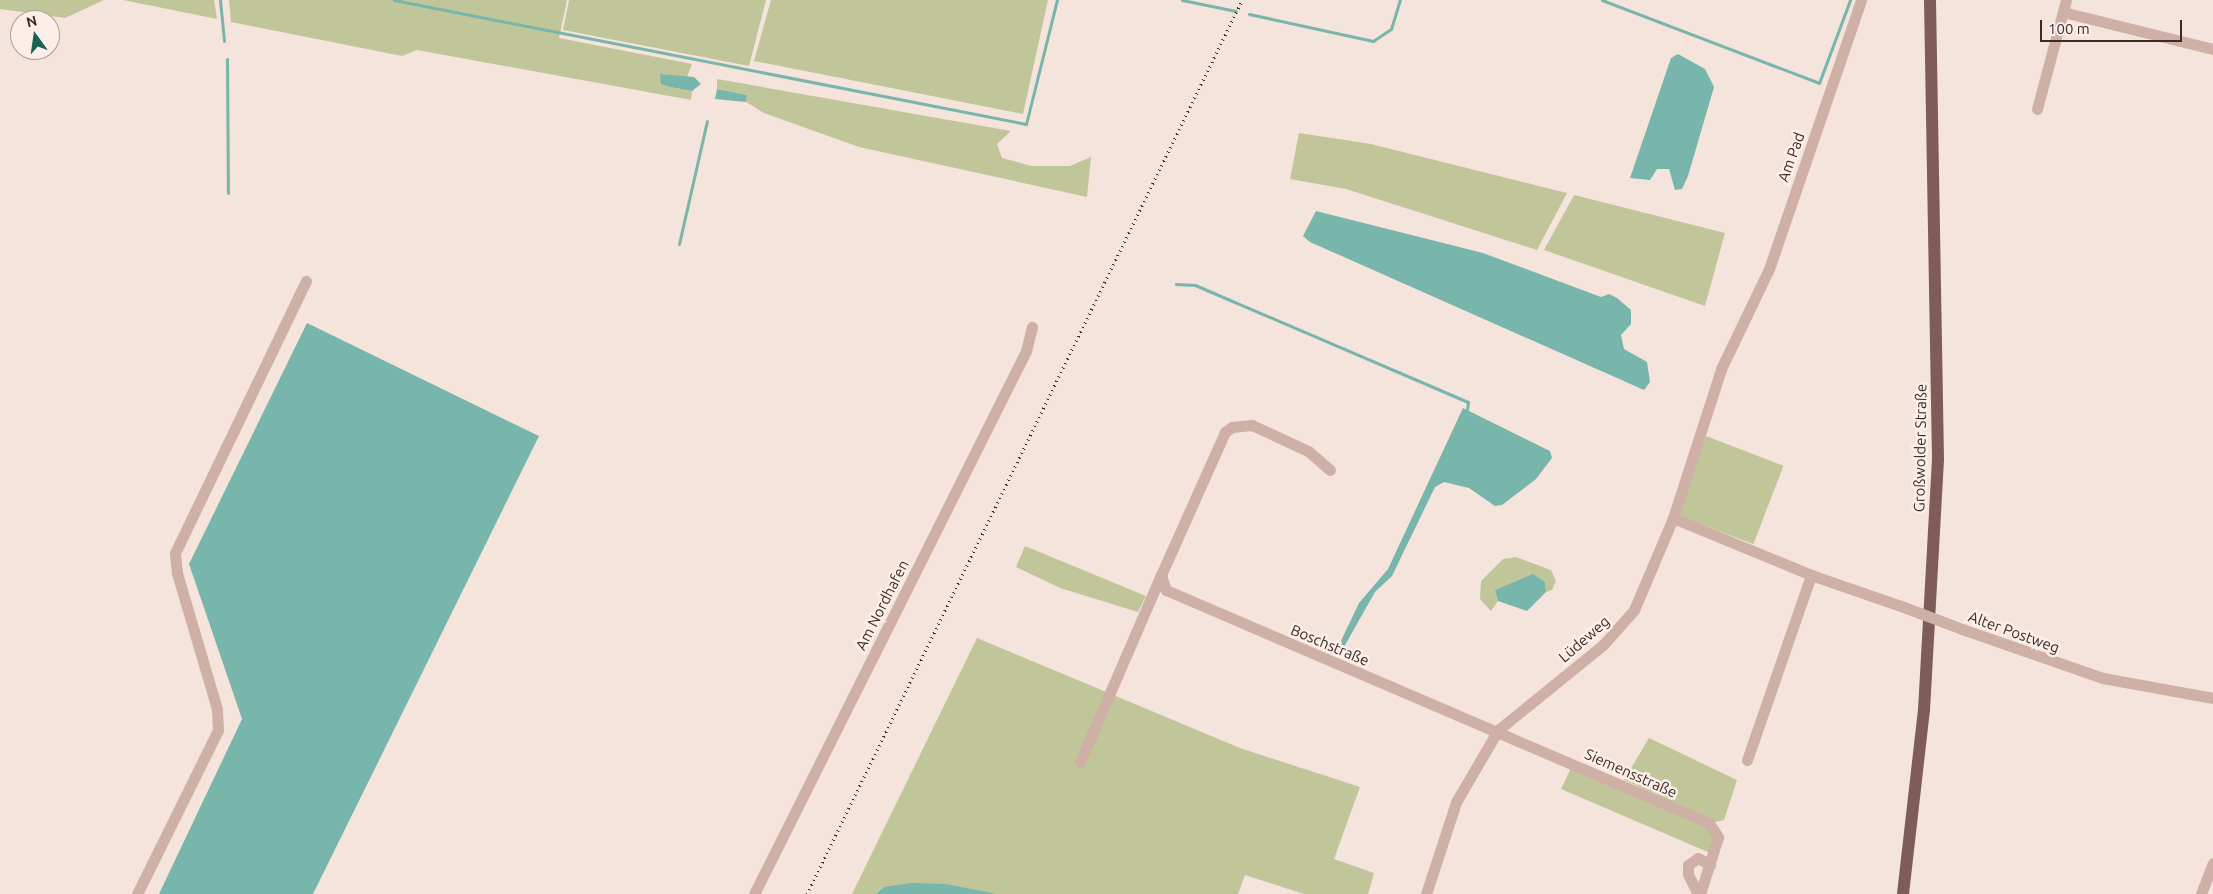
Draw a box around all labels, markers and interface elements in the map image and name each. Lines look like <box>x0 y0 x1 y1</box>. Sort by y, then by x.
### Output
north arrow <box>10 10 60 60</box>
scale bar <box>2043 10 2186 42</box>
text: N <box>25 12 39 30</box>
text: 100 m <box>2048 20 2090 37</box>
street label: Am Pad <box>1774 130 1808 184</box>
street label: Großwolder Straße <box>1910 384 1930 512</box>
street label: Am Nordhafen <box>852 557 912 653</box>
street label: Alter Postweg <box>1966 607 2062 657</box>
street label: Lüdeweg <box>1555 612 1613 666</box>
street label: Boschstraße <box>1288 620 1372 670</box>
street label: Siemensstraße <box>1582 745 1680 801</box>

